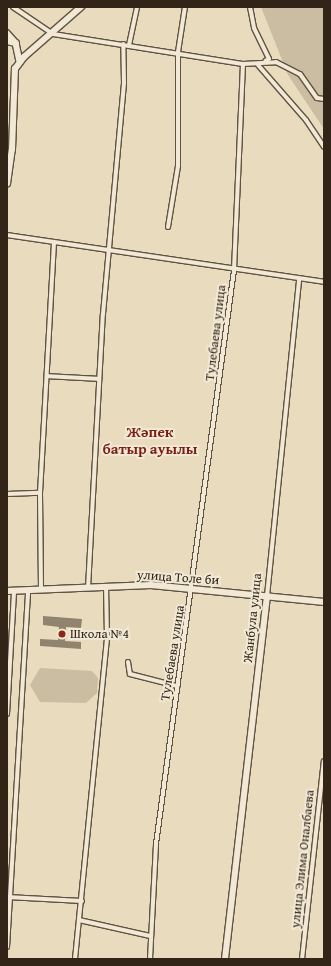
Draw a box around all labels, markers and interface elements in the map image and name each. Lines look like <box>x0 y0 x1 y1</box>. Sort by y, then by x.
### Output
street label: Тулебаева улица <box>202 284 230 382</box>
district label: Жәпек батыр ауылы <box>103 422 197 457</box>
street label: улица Толе би <box>136 567 220 589</box>
street label: Жанбула улица <box>241 573 265 663</box>
street label: Тулебаева улица <box>158 604 188 702</box>
place label: Школа №4 <box>70 626 129 642</box>
marker: Школа №4 <box>57 629 67 639</box>
street label: улица Элима Оналбаева <box>288 789 318 929</box>

